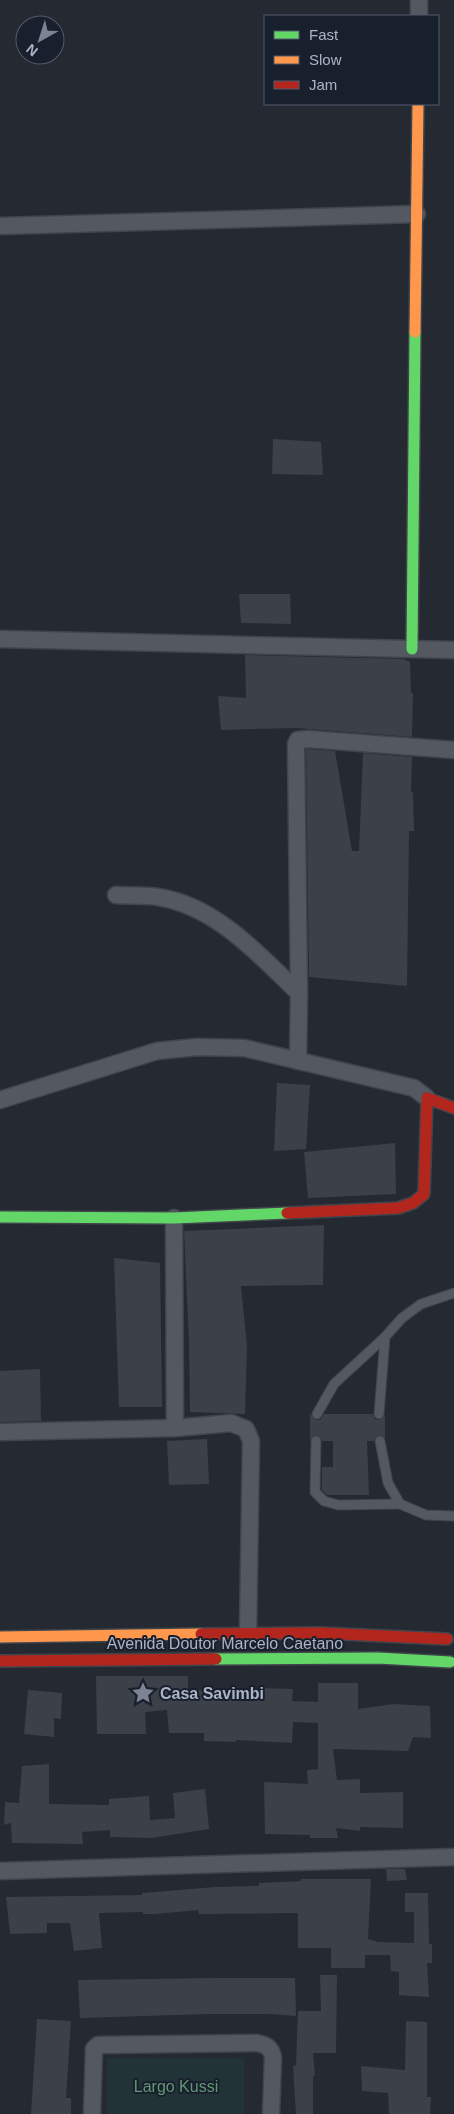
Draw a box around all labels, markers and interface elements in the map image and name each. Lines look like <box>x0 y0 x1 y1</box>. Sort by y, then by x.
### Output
north arrow <box>15 15 65 65</box>
legend <box>264 15 439 105</box>
text: Fast <box>309 26 339 43</box>
text: N <box>23 41 41 60</box>
text: Slow <box>309 51 342 68</box>
text: Jam <box>309 76 337 93</box>
street label: Avenida Doutor Marcelo Caetano <box>107 1635 343 1652</box>
place icon: Casa Savimbi <box>130 1680 156 1706</box>
place label: Casa Savimbi <box>160 1685 264 1702</box>
park label: Largo Kussi <box>134 2078 218 2095</box>

